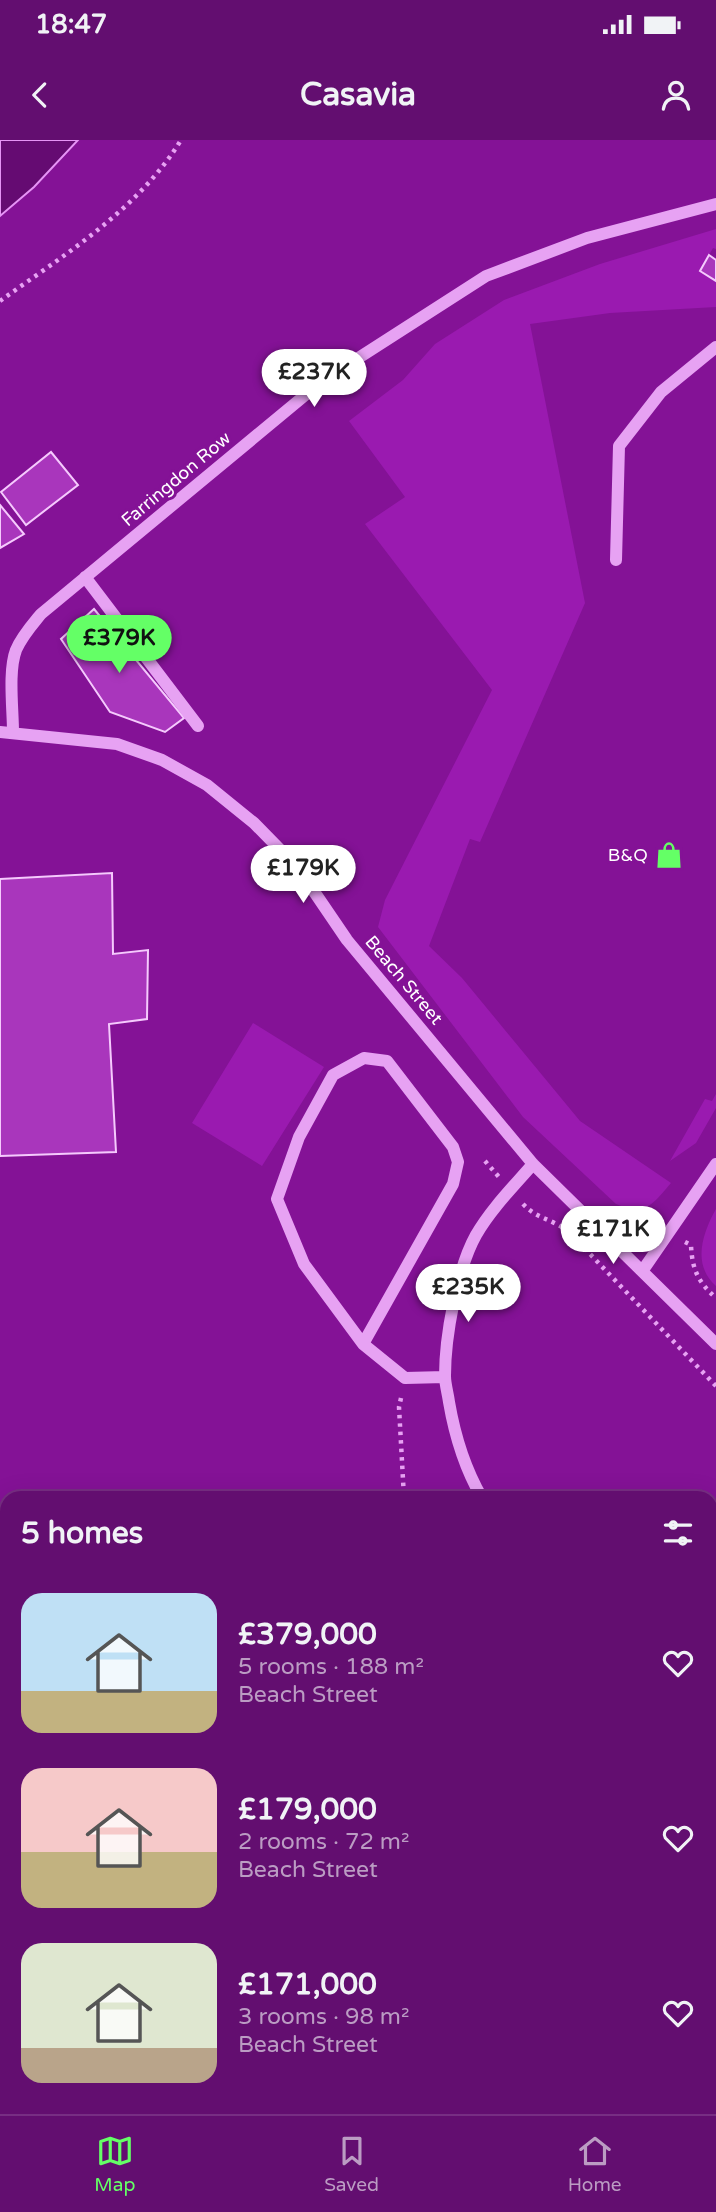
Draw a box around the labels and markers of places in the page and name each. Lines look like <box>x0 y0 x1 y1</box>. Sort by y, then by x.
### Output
pin: £237K <box>265 350 363 409</box>
pin: £379K <box>70 616 168 675</box>
shop icon: B&Q <box>654 840 684 870</box>
place label: B&Q <box>608 844 648 866</box>
pin: £179K <box>254 846 352 905</box>
pin: £171K <box>564 1206 662 1266</box>
pin: £235K <box>419 1264 517 1324</box>

